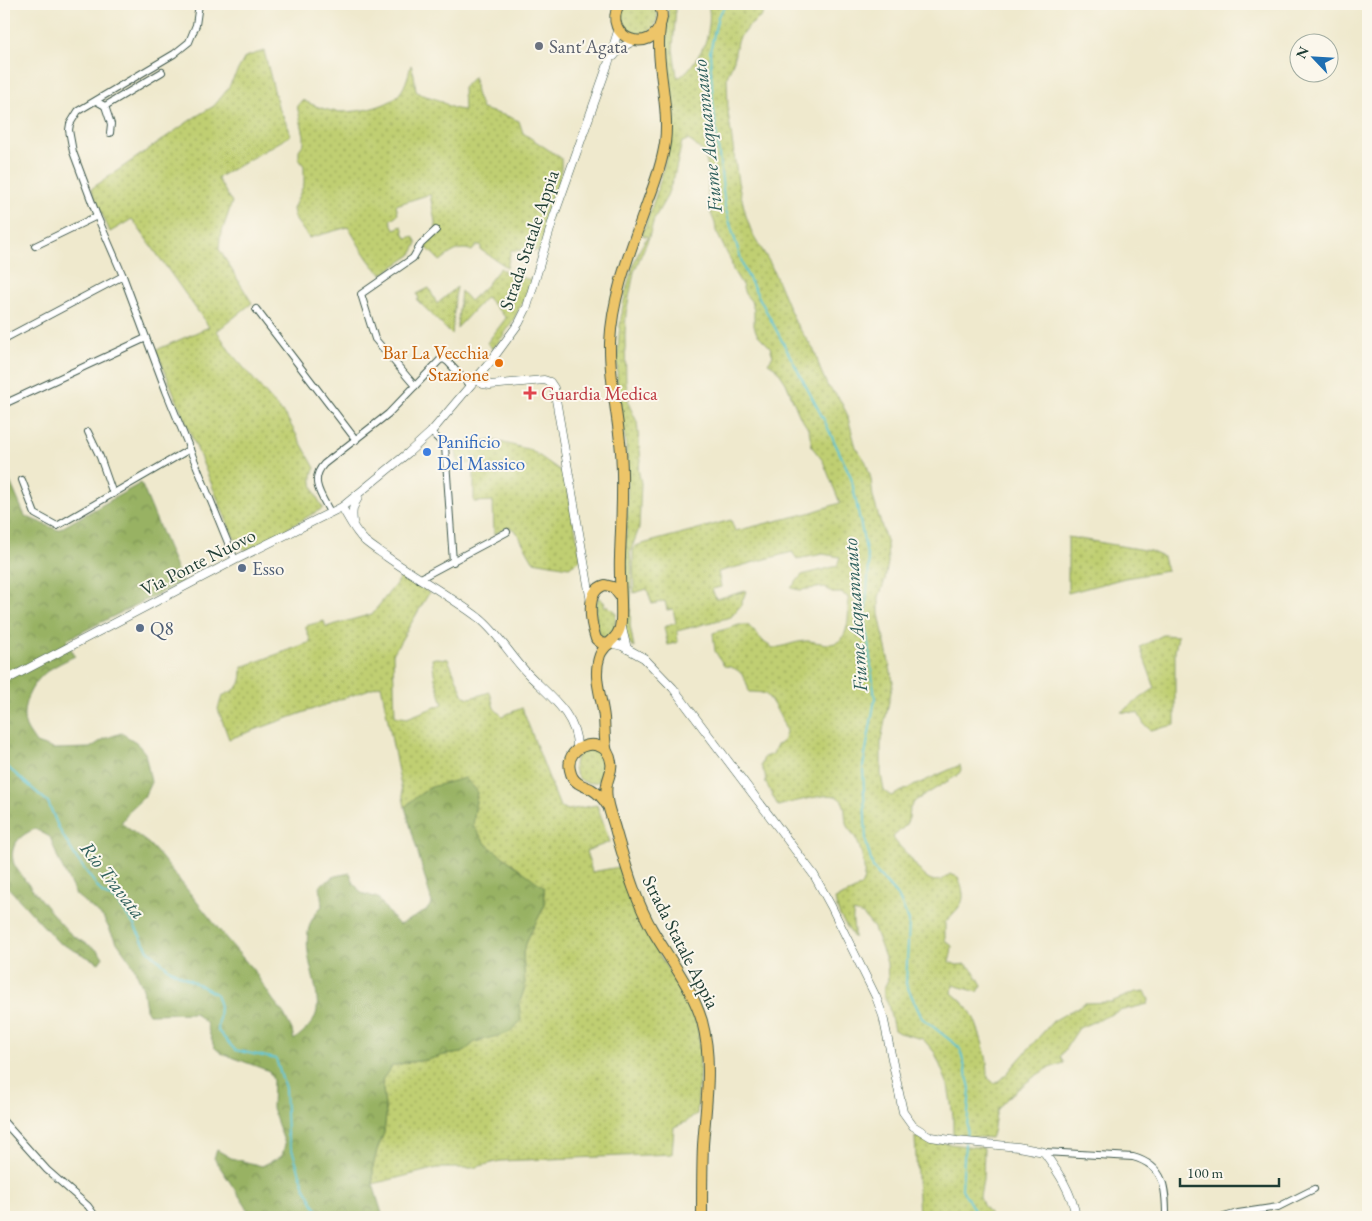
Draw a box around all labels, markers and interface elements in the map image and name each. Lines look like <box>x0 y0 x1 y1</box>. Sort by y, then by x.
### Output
north arrow <box>1290 32 1340 82</box>
place label: Sant'Agata <box>549 34 628 59</box>
marker: Sant'Agata <box>533 40 545 52</box>
text: N <box>1292 43 1313 61</box>
water label: Fiume Acquannauto <box>686 58 729 215</box>
street label: Strada Statale Appia <box>493 166 565 313</box>
place label: Bar La Vecchia Stazione <box>382 340 489 387</box>
marker: Bar La Vecchia Stazione <box>493 357 505 369</box>
place label: Guardia Medica <box>541 381 658 406</box>
marker: Guardia Medica <box>523 386 537 400</box>
place label: Panificio Del Massico <box>437 429 525 476</box>
marker: Panificio Del Massico <box>421 446 433 458</box>
street label: Via Ponte Nuovo <box>136 522 260 602</box>
water label: Fiume Acquannauto <box>837 537 874 694</box>
place label: Esso <box>252 556 284 581</box>
marker: Esso <box>236 562 248 574</box>
place label: Q8 <box>150 616 174 641</box>
marker: Q8 <box>134 622 146 634</box>
water label: Rio Travata <box>74 836 152 924</box>
street label: Strada Statale Appia <box>637 871 726 1013</box>
scale bar <box>1180 1156 1278 1188</box>
text: 100 m <box>1187 1163 1224 1182</box>

